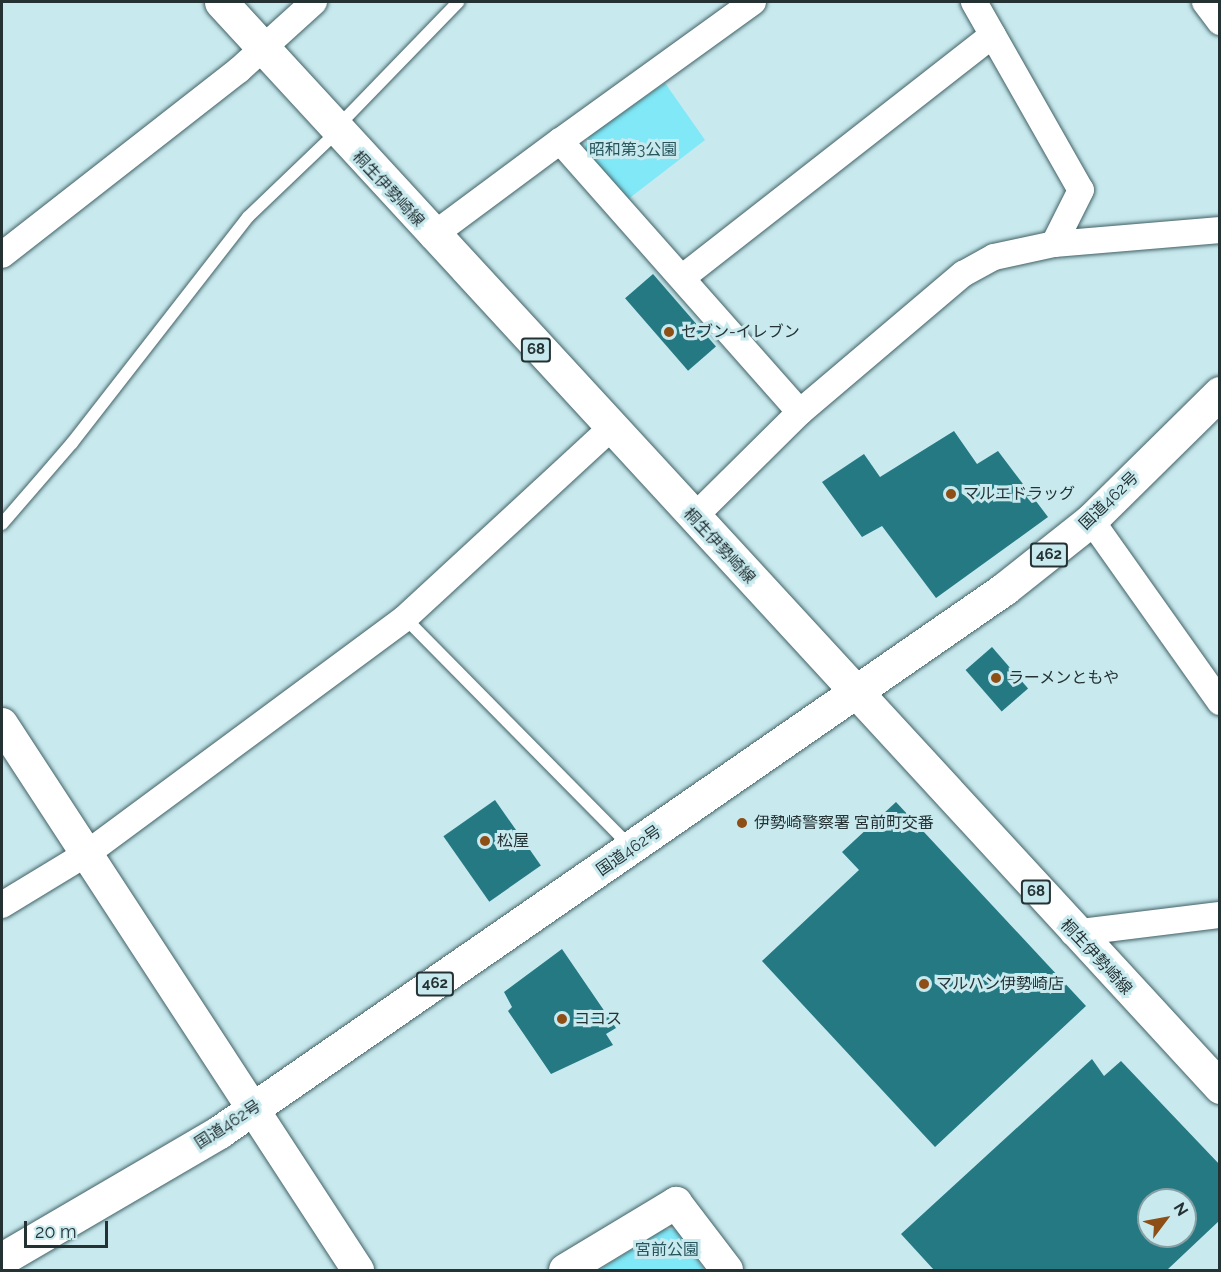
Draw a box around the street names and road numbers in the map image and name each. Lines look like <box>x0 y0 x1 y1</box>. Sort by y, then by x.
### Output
street label: 桐生伊勢崎線 <box>348 147 428 231</box>
road number: 68 <box>520 338 552 362</box>
street label: 国道462号 <box>1075 468 1143 534</box>
street label: 桐生伊勢崎線 <box>679 504 759 588</box>
road number: 462 <box>1030 543 1068 567</box>
street label: 国道462号 <box>593 822 665 880</box>
road number: 68 <box>1020 880 1052 904</box>
street label: 桐生伊勢崎線 <box>1056 915 1136 999</box>
road number: 462 <box>416 972 454 996</box>
street label: 国道462号 <box>191 1097 265 1153</box>

